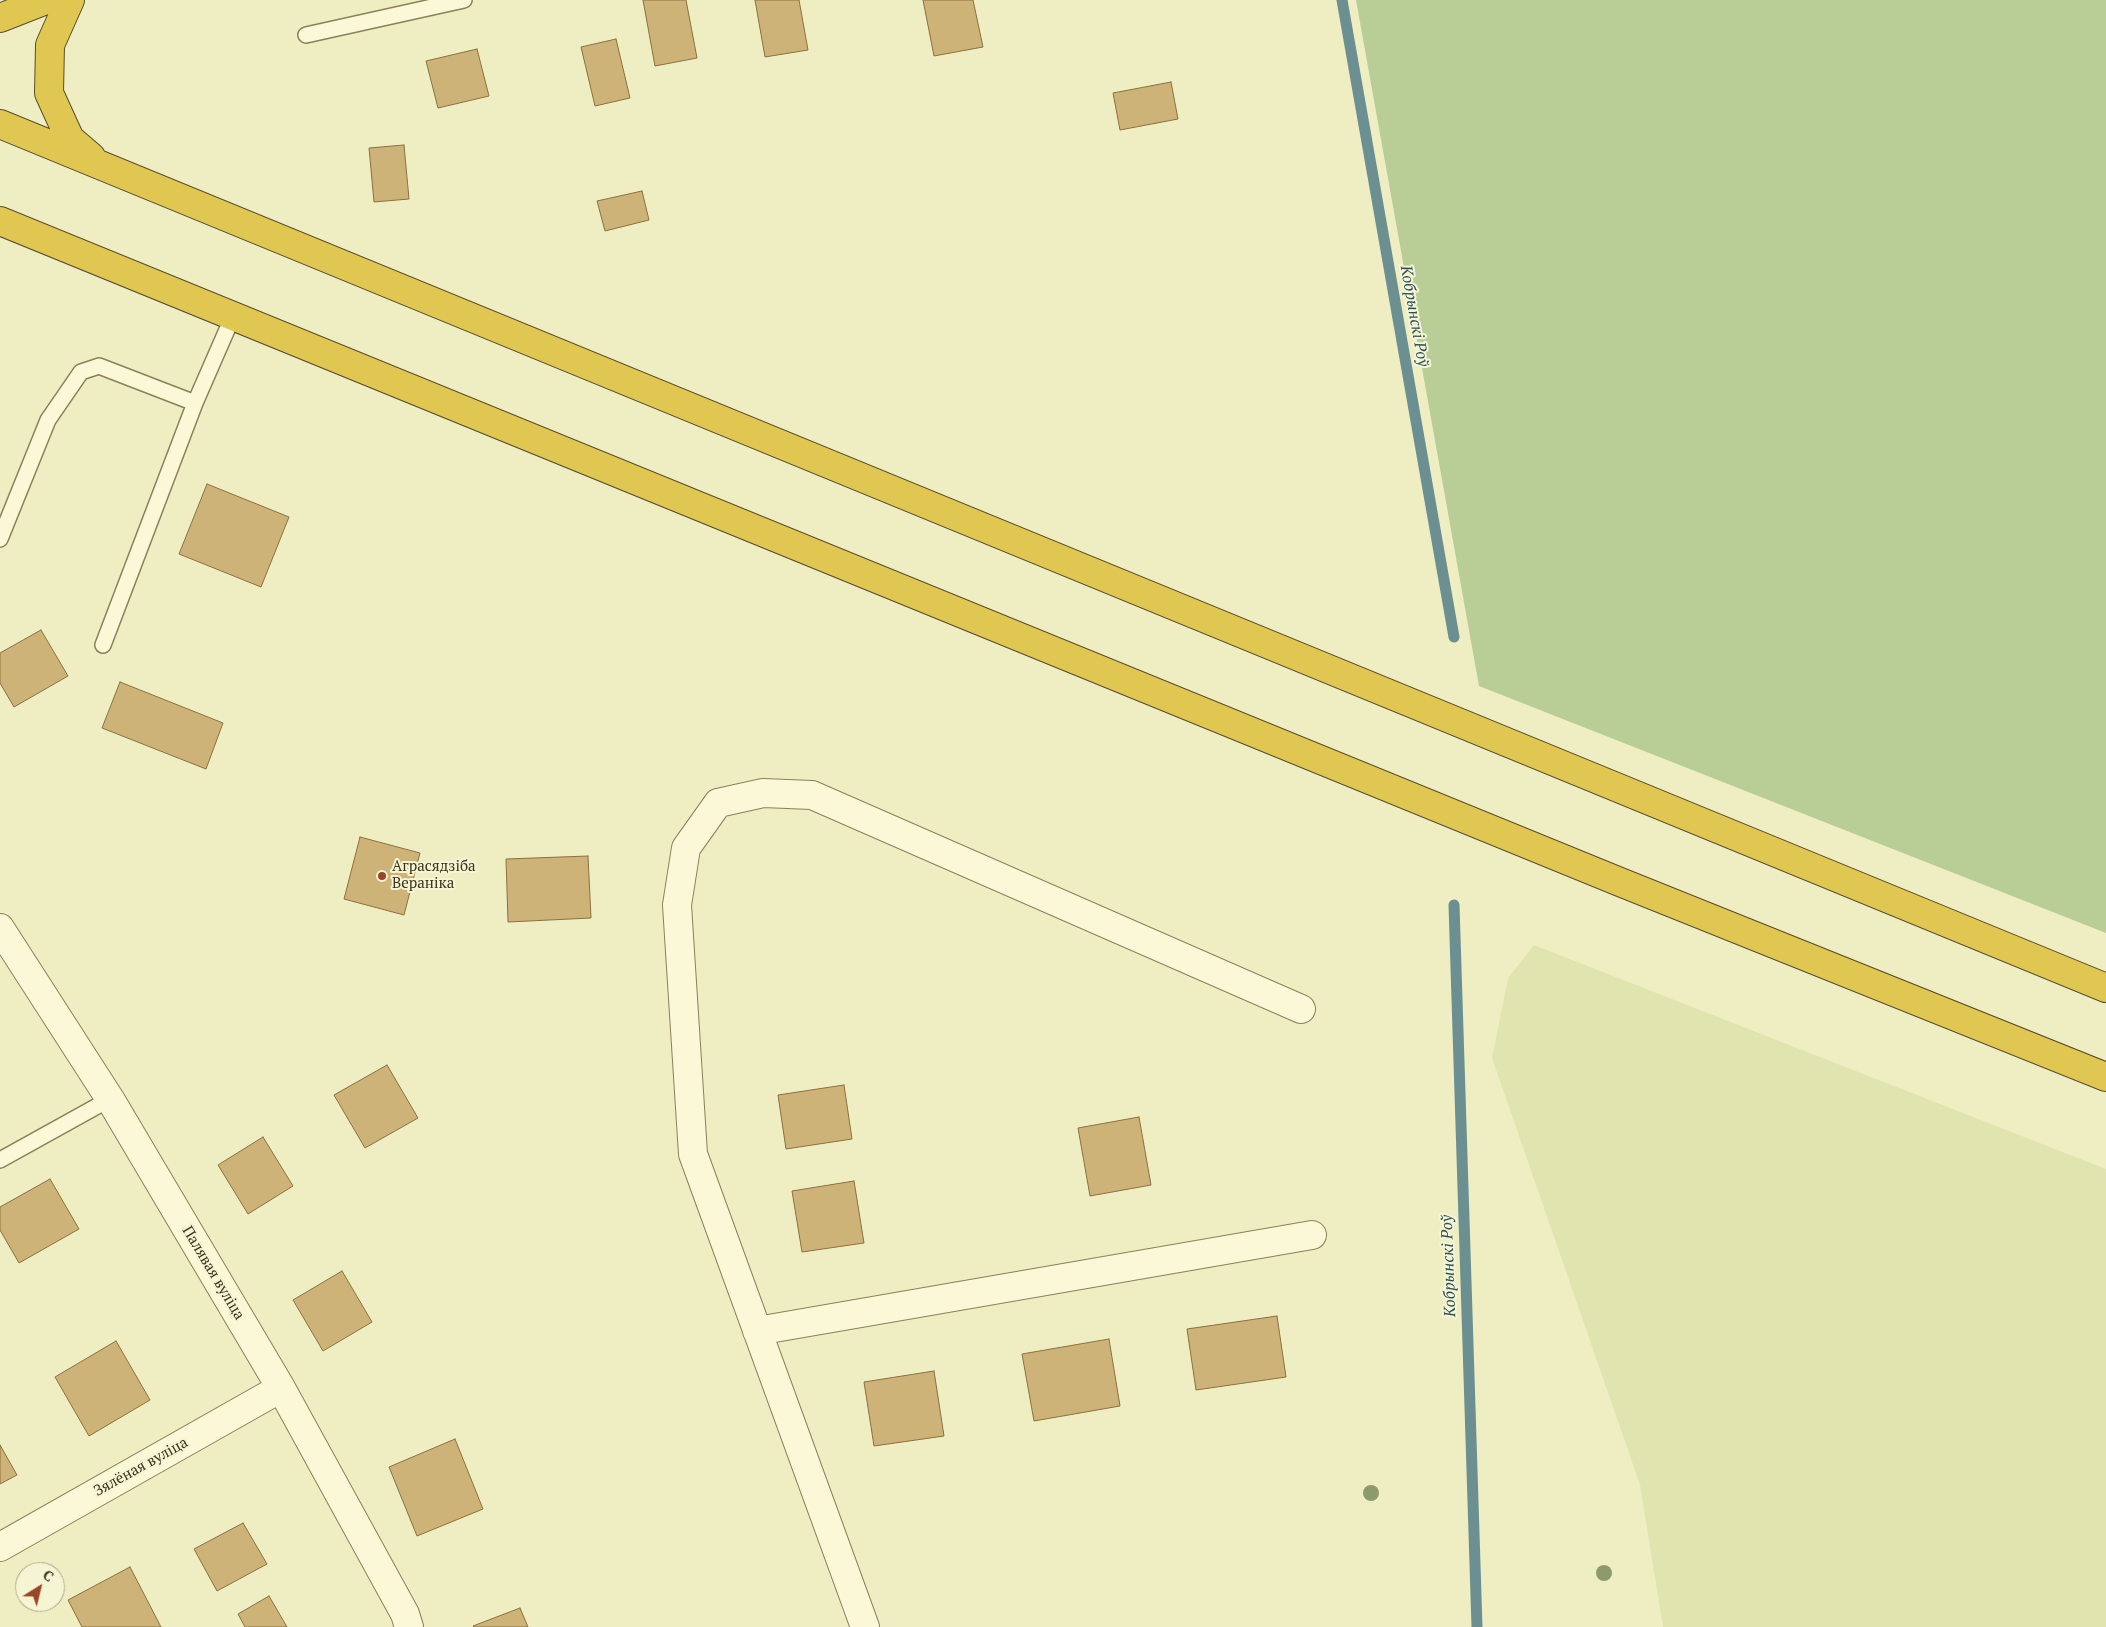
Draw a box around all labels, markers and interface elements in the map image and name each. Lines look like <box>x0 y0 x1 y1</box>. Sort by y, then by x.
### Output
water label: Кобрынскі Роў <box>1396 264 1432 368</box>
place label: Аграсядзіба Вераніка <box>392 858 476 893</box>
marker: Аграсядзіба Вераніка <box>376 870 388 882</box>
water label: Кобрынскі Роў <box>1438 1215 1460 1317</box>
street label: Палявая вуліца <box>178 1223 248 1323</box>
street label: Зялёная вуліца <box>91 1434 191 1500</box>
north arrow <box>15 1562 65 1612</box>
text: С <box>39 1565 58 1586</box>

